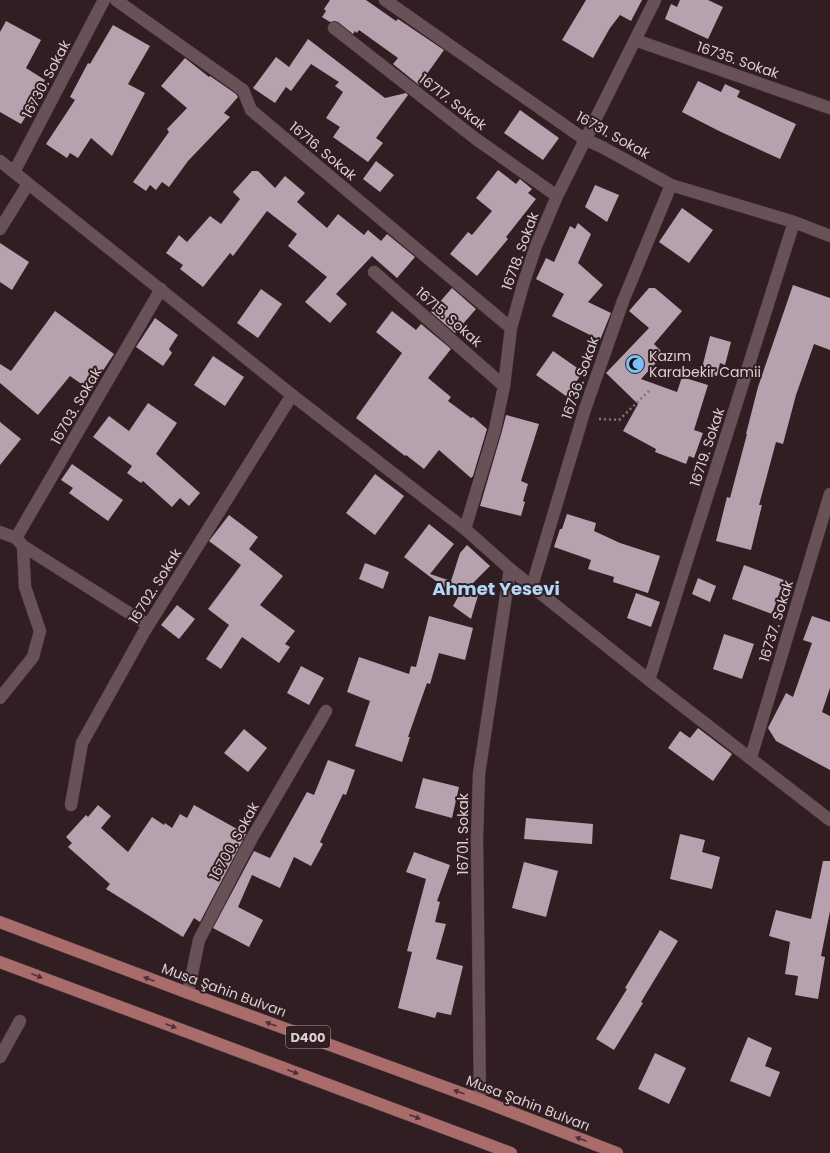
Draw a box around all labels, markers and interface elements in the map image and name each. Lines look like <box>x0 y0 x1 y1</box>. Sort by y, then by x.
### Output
street label: 16730. Sokak <box>17 36 75 122</box>
street label: 16735. Sokak <box>694 37 783 84</box>
street label: 16717. Sokak <box>415 69 492 135</box>
street label: 16731. Sokak <box>573 107 654 164</box>
street label: 16716. Sokak <box>285 117 361 186</box>
street label: 16718. Sokak <box>497 208 544 293</box>
street label: 16715. Sokak <box>411 283 487 352</box>
street label: 16736. Sokak <box>557 333 604 422</box>
place label: Kazım Karabekir Camii <box>649 346 761 382</box>
mosque icon: Kazım Karabekir Camii <box>624 353 646 375</box>
street label: 16703. Sokak <box>46 363 107 448</box>
street label: 16719. Sokak <box>685 404 729 489</box>
street label: 16702. Sokak <box>124 544 187 628</box>
district label: Ahmet Yesevi <box>432 576 560 601</box>
street label: 16737. Sokak <box>754 577 798 664</box>
street label: 16701. Sokak <box>453 792 473 875</box>
street label: 16700. Sokak <box>204 798 264 884</box>
street label: Musa Şahin Bulvarı <box>159 958 289 1022</box>
one-way arrow <box>31 973 43 979</box>
one-way arrow <box>143 975 155 981</box>
one-way arrow <box>265 1020 277 1026</box>
one-way arrow <box>166 1024 178 1030</box>
road number: D400 <box>286 1026 330 1048</box>
one-way arrow <box>288 1069 300 1075</box>
street label: Musa Şahin Bulvarı <box>463 1070 593 1136</box>
one-way arrow <box>453 1089 465 1095</box>
one-way arrow <box>409 1115 421 1121</box>
one-way arrow <box>574 1135 586 1141</box>

